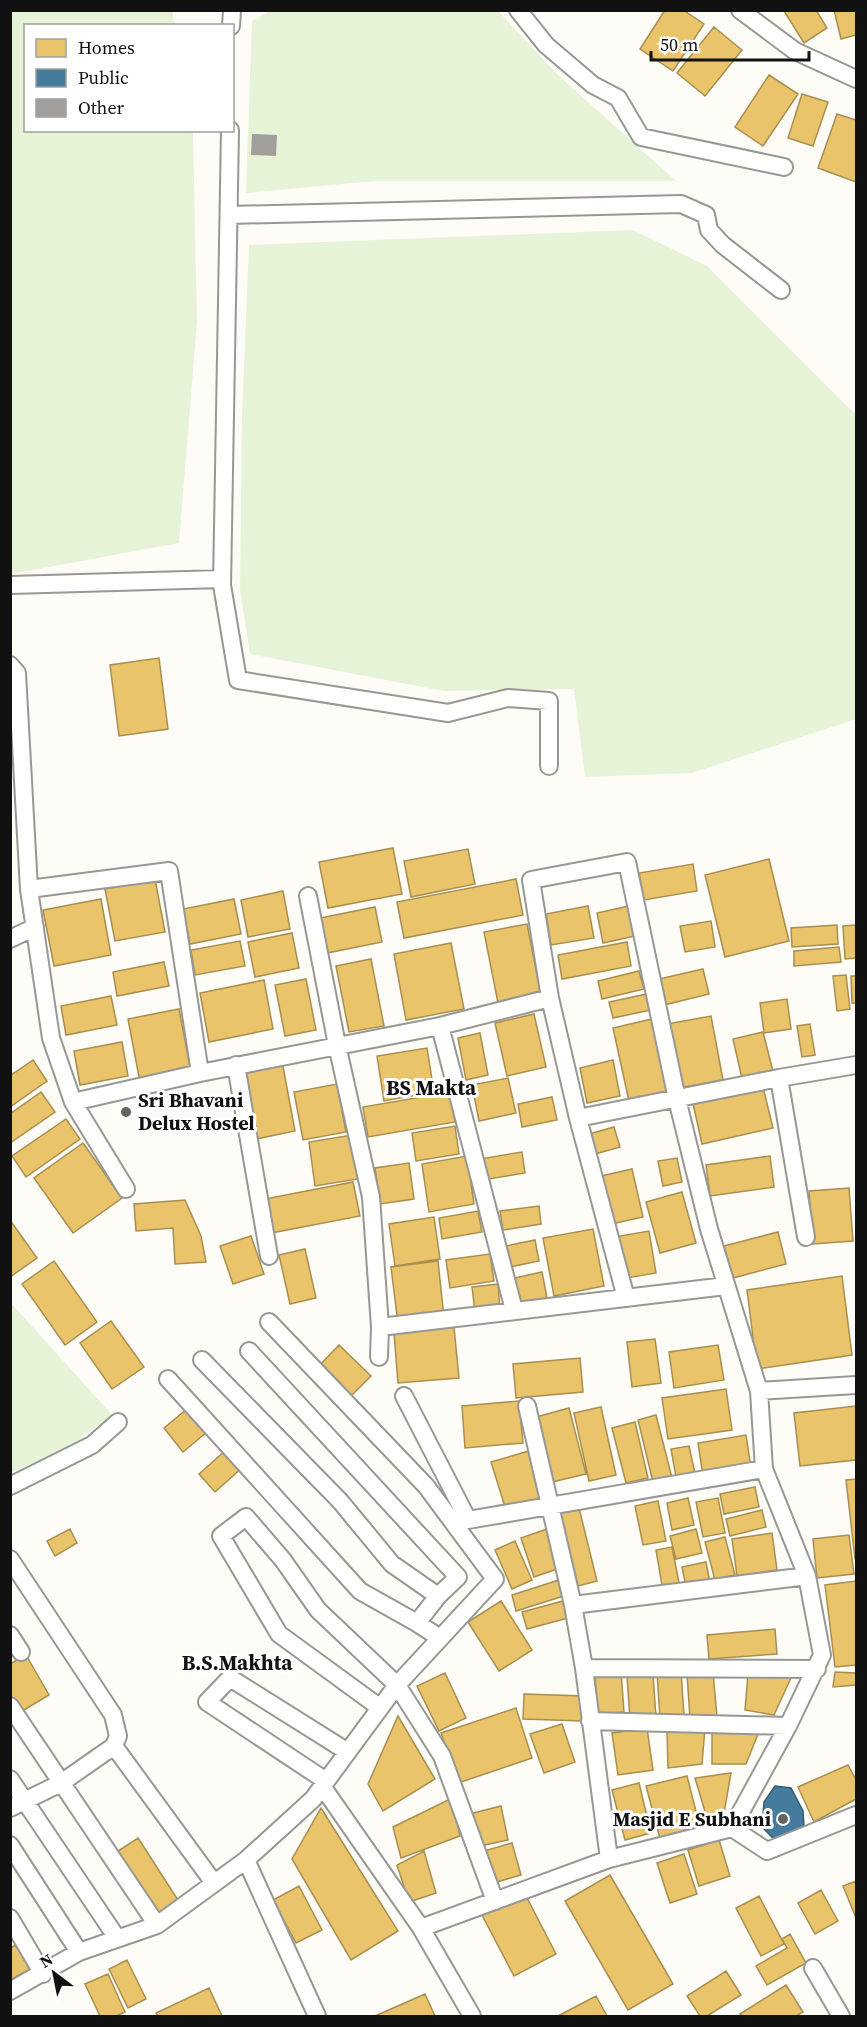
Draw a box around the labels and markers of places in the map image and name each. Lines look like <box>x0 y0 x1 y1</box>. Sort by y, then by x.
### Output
place label: Sri Bhavani Delux Hostel <box>138 1086 255 1137</box>
marker: Sri Bhavani Delux Hostel <box>119 1105 133 1119</box>
place label: Masjid E Subhani <box>613 1805 771 1833</box>
marker: Masjid E Subhani <box>776 1812 790 1826</box>

